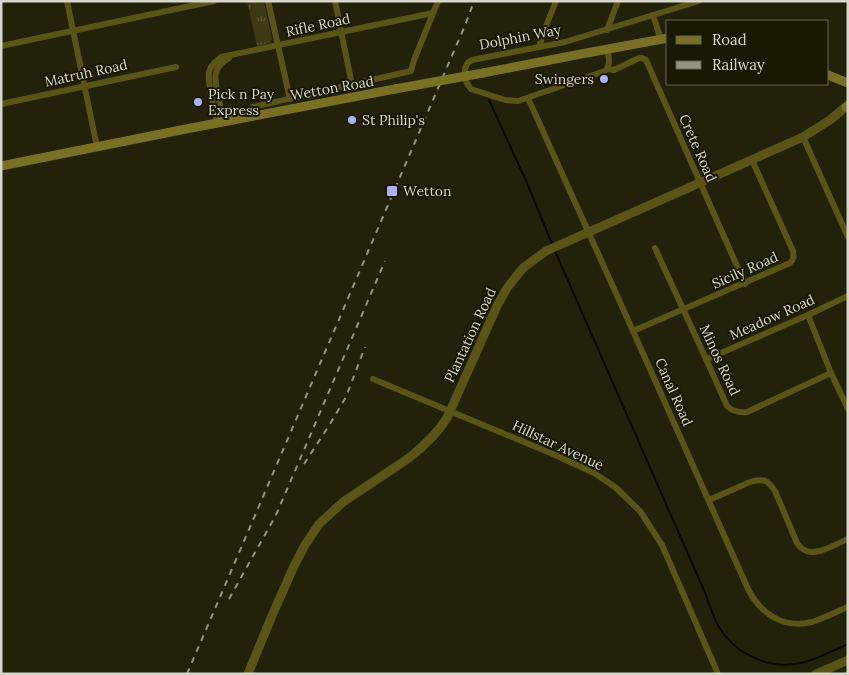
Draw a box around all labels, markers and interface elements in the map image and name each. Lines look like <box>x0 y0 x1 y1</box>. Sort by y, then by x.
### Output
street label: Rifle Road <box>284 9 352 41</box>
street label: Dolphin Way <box>477 20 563 54</box>
legend <box>666 20 829 85</box>
text: Road <box>712 30 747 49</box>
street label: Matruh Road <box>43 55 129 91</box>
text: Railway <box>712 55 765 74</box>
place label: Swingers <box>535 70 594 88</box>
street label: Wetton Road <box>289 72 375 104</box>
marker: Swingers <box>598 73 610 85</box>
place label: Pick n Pay Express <box>208 85 275 119</box>
marker: Pick n Pay Express <box>192 96 204 108</box>
place label: St Philip's <box>362 111 425 129</box>
street label: Crete Road <box>675 111 721 185</box>
marker: St Philip's <box>346 114 358 126</box>
place label: Wetton <box>403 182 452 200</box>
marker: Wetton <box>385 184 399 198</box>
street label: Sicily Road <box>709 247 781 293</box>
street label: Plantation Road <box>440 285 500 385</box>
street label: Meadow Road <box>727 290 817 344</box>
street label: Minos Road <box>696 322 744 398</box>
street label: Canal Road <box>651 355 697 429</box>
street label: Hillstar Avenue <box>509 416 607 474</box>

